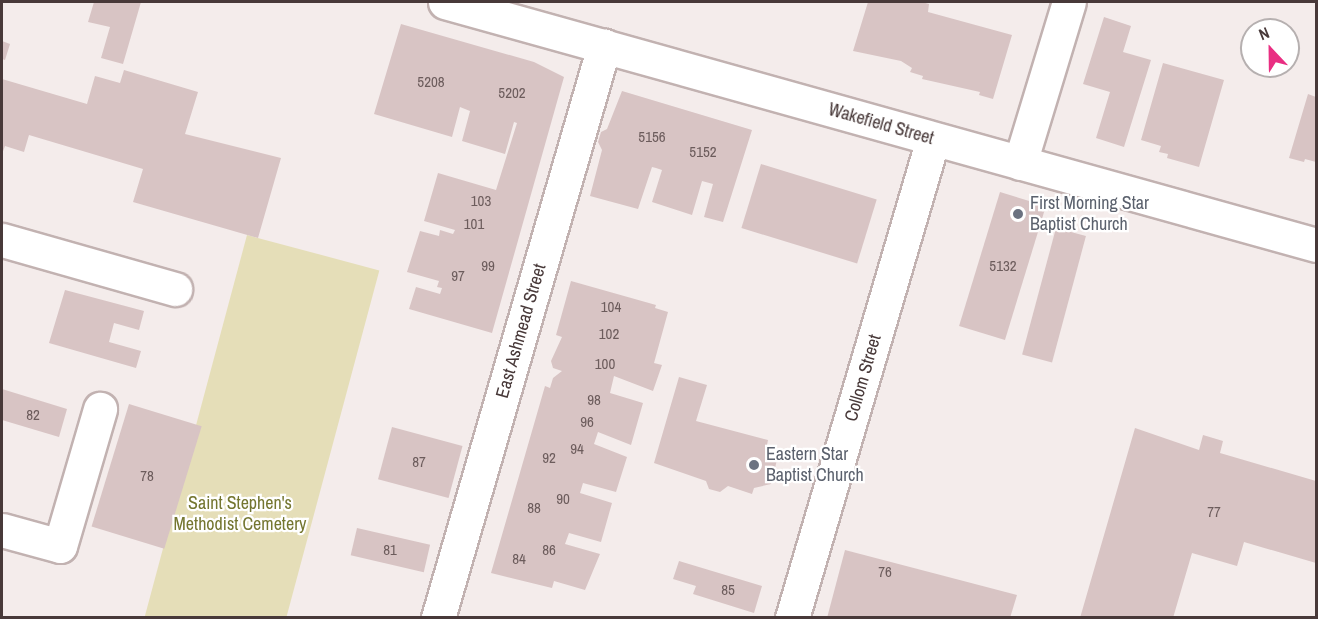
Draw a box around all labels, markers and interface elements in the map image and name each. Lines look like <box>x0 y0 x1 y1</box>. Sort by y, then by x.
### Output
north arrow <box>1240 18 1300 78</box>
text: N <box>1255 21 1273 45</box>
house number: 5208 <box>417 73 445 91</box>
house number: 5202 <box>498 84 526 102</box>
street label: Wakefield Street <box>826 99 936 149</box>
house number: 5156 <box>638 128 666 146</box>
house number: 5152 <box>689 143 717 161</box>
house number: 103 <box>471 192 491 210</box>
place label: First Morning Star Baptist Church <box>1030 193 1149 236</box>
marker: First Morning Star Baptist Church <box>1011 207 1025 221</box>
house number: 101 <box>464 215 484 233</box>
house number: 99 <box>481 257 495 275</box>
house number: 5132 <box>989 257 1017 275</box>
street label: East Ashmead Street <box>491 261 551 401</box>
house number: 97 <box>451 267 465 285</box>
house number: 104 <box>601 298 621 316</box>
house number: 102 <box>599 325 619 343</box>
street label: Collom Street <box>840 332 886 424</box>
house number: 100 <box>595 355 615 373</box>
house number: 98 <box>587 391 601 409</box>
house number: 82 <box>26 406 40 424</box>
house number: 96 <box>580 413 594 431</box>
house number: 94 <box>570 440 584 458</box>
place label: Eastern Star Baptist Church <box>766 444 864 486</box>
house number: 92 <box>542 449 556 467</box>
house number: 87 <box>412 453 426 471</box>
marker: Eastern Star Baptist Church <box>747 458 761 472</box>
house number: 78 <box>140 467 154 485</box>
house number: 90 <box>556 490 570 508</box>
park label: Saint Stephen's Methodist Cemetery <box>174 493 306 536</box>
house number: 88 <box>527 499 541 517</box>
house number: 77 <box>1207 503 1221 521</box>
house number: 81 <box>383 541 397 559</box>
house number: 86 <box>542 541 556 559</box>
house number: 84 <box>512 550 526 568</box>
house number: 76 <box>878 563 892 581</box>
house number: 85 <box>721 581 735 599</box>

